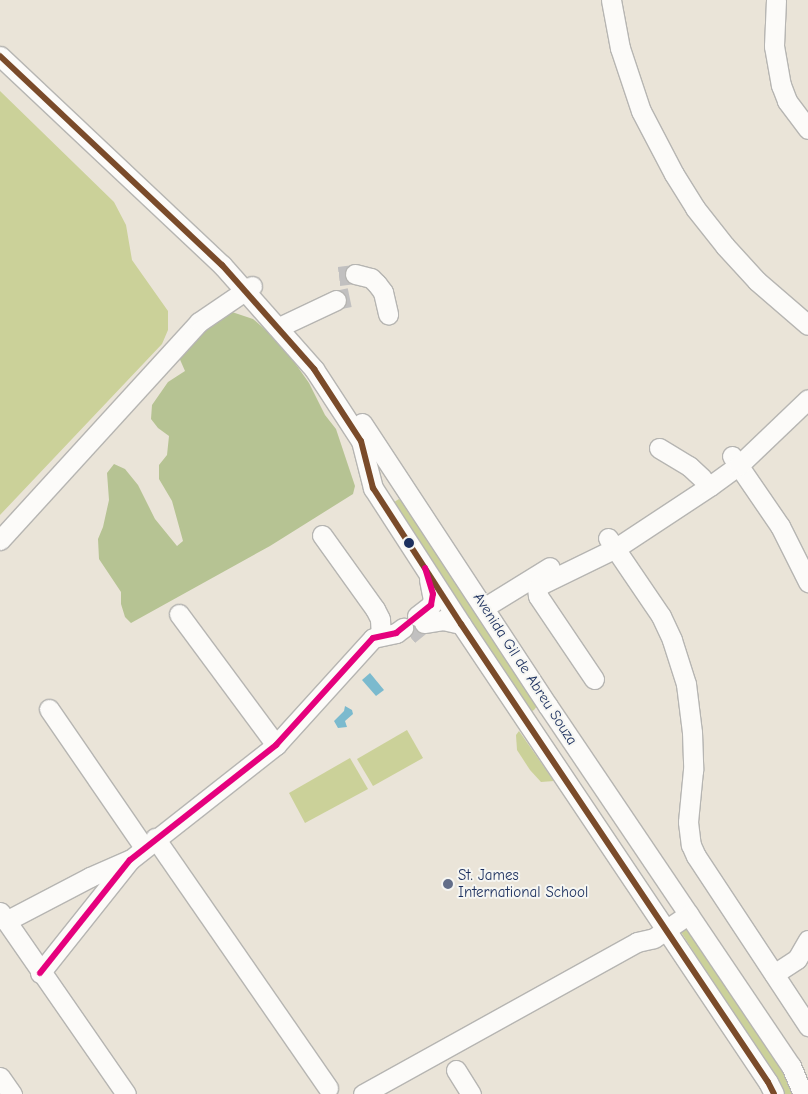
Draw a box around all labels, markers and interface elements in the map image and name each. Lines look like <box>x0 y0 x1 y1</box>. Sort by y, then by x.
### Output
unlabelled marker <box>404 538 414 548</box>
street label: Avenida Gil de Abreu Souza <box>469 589 581 749</box>
place label: St. James International School <box>458 866 588 901</box>
marker: St. James International School <box>442 878 454 890</box>

